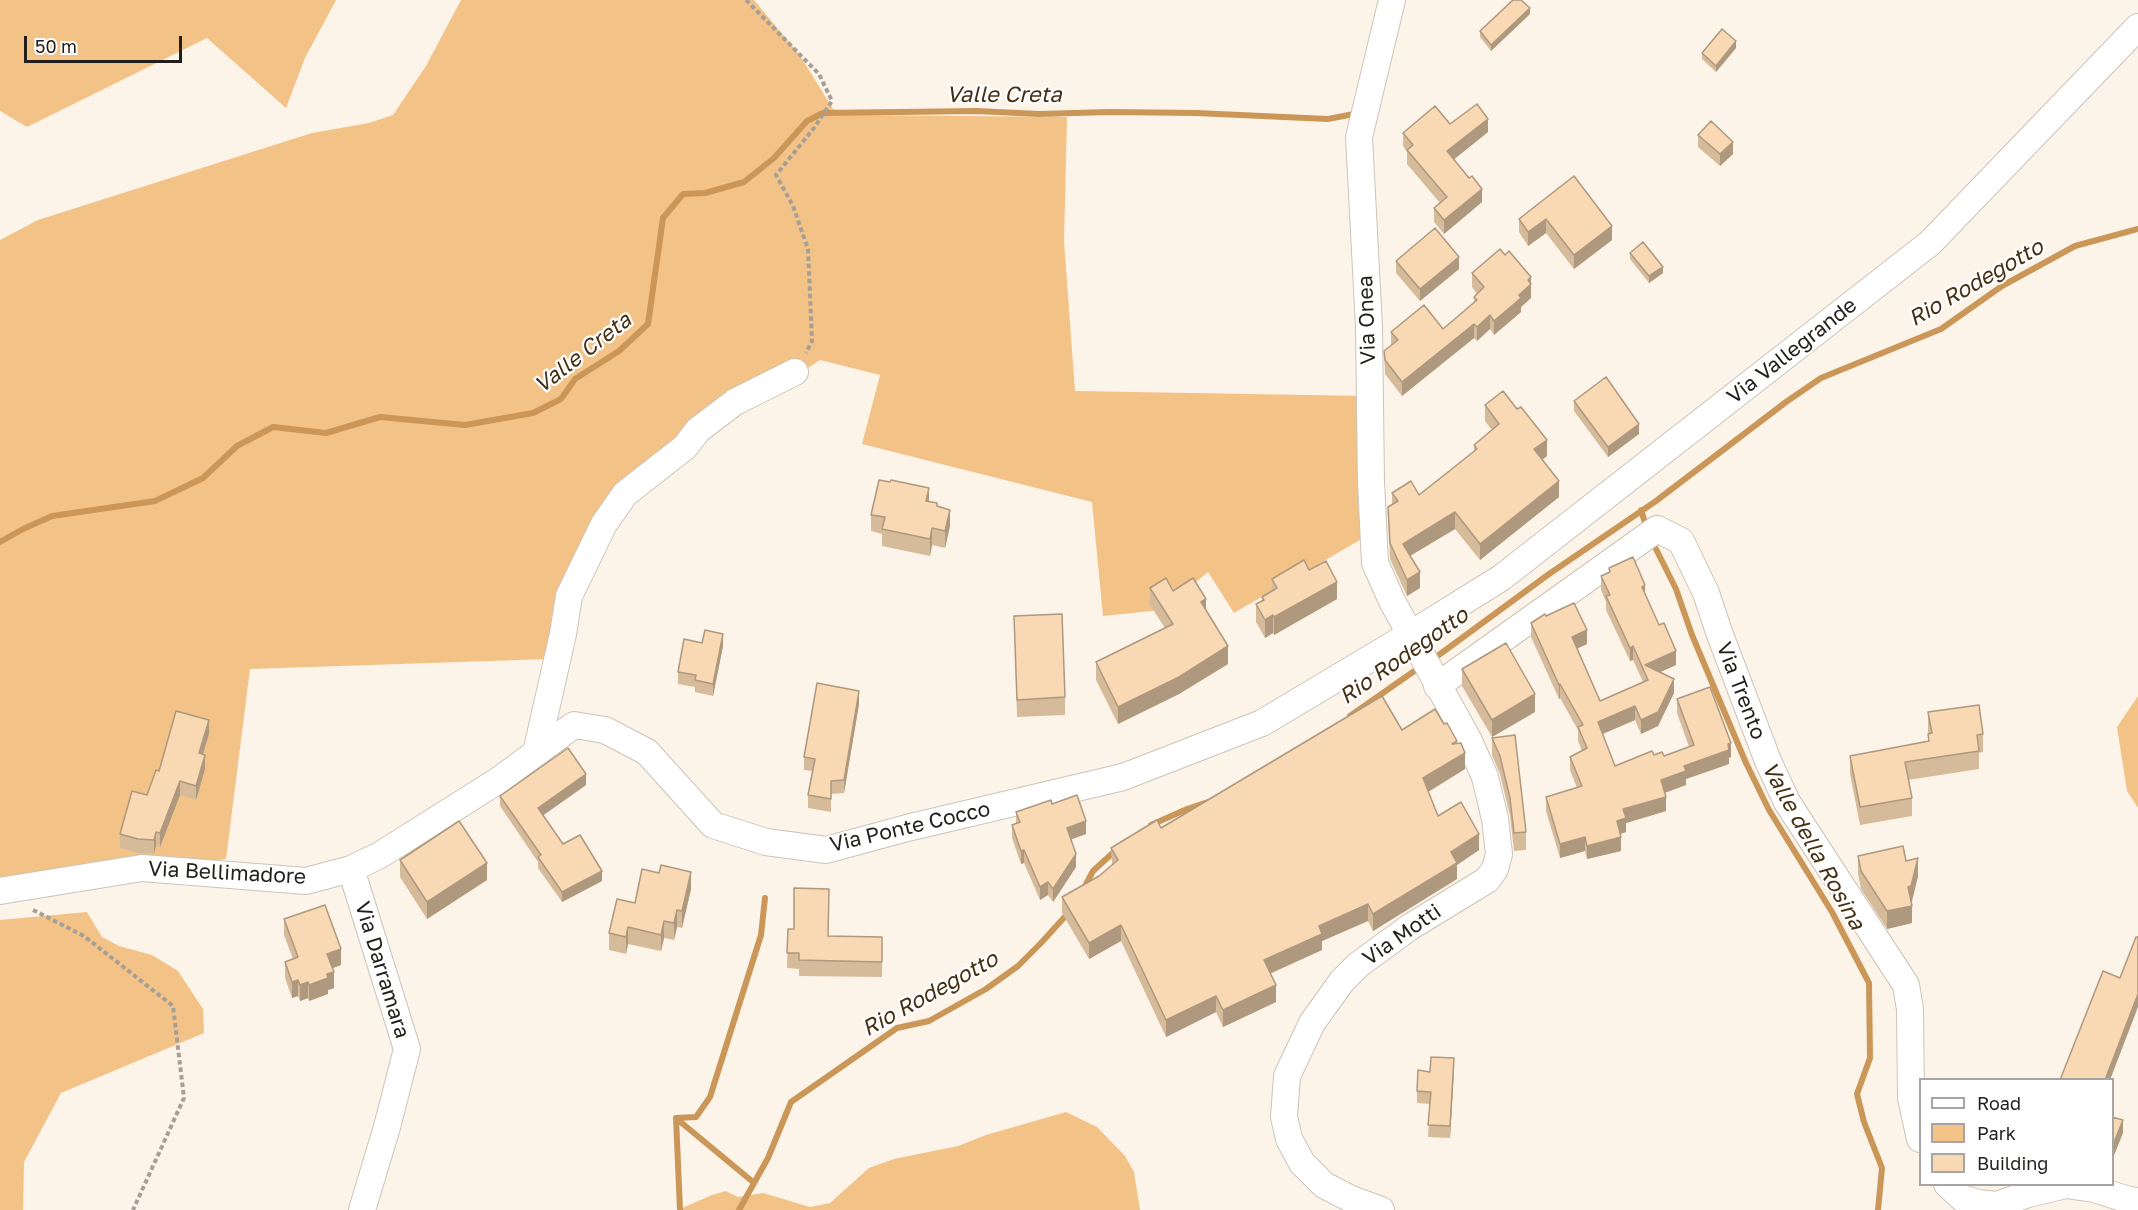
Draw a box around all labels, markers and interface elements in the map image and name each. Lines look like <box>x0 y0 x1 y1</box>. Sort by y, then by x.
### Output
scale bar <box>27 24 184 62</box>
text: 50 m <box>35 35 77 57</box>
water label: Valle Creta <box>946 82 1062 108</box>
water label: Rio Rodegotto <box>1904 234 2048 332</box>
street label: Via Onea <box>1353 275 1381 365</box>
street label: Via Vallegrande <box>1722 293 1862 409</box>
water label: Valle Creta <box>529 307 637 399</box>
water label: Rio Rodegotto <box>1335 602 1473 710</box>
street label: Via Trento <box>1711 639 1771 743</box>
water label: Valle della Rosina <box>1756 758 1870 934</box>
street label: Via Ponte Cocco <box>827 796 993 858</box>
street label: Via Bellimadore <box>147 856 307 890</box>
street label: Via Darramara <box>349 899 415 1041</box>
street label: Via Motti <box>1358 899 1446 971</box>
water label: Rio Rodegotto <box>858 946 1002 1042</box>
legend <box>1919 1078 2114 1186</box>
text: Road <box>1977 1092 2021 1114</box>
text: Park <box>1977 1122 2016 1144</box>
text: Building <box>1977 1152 2048 1174</box>

